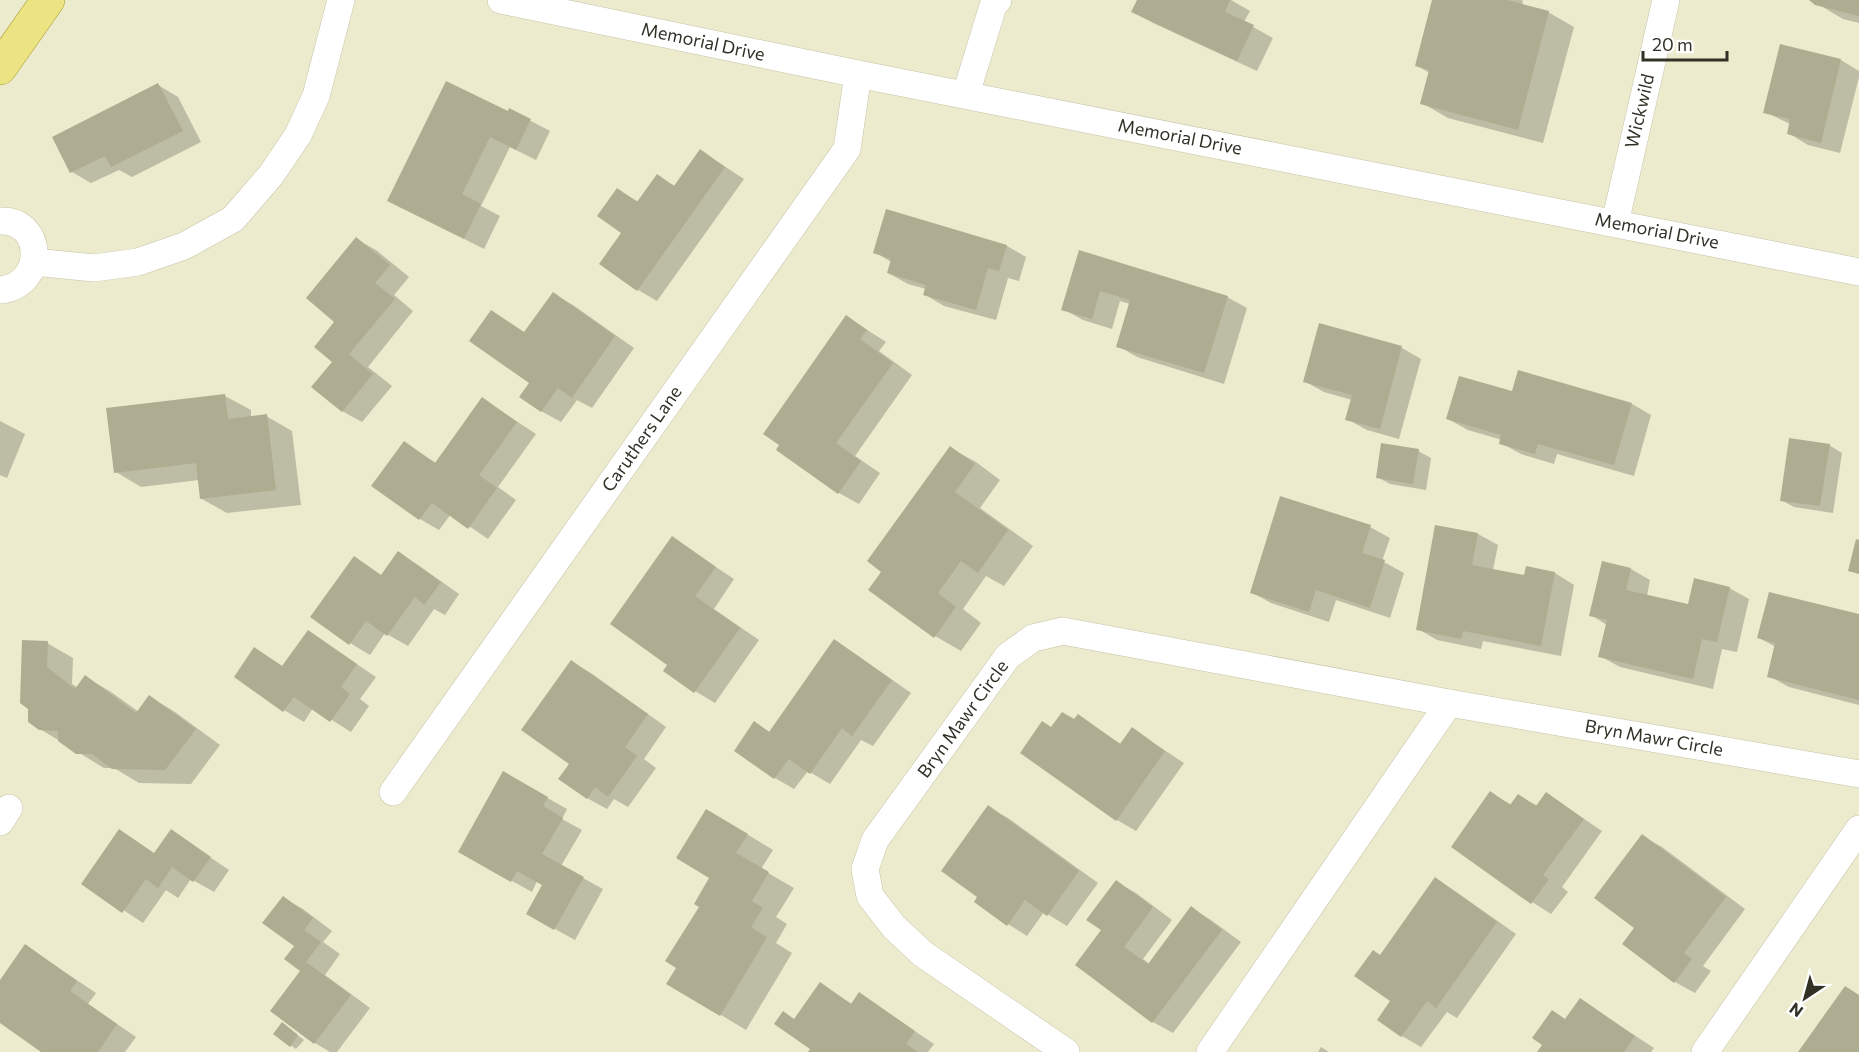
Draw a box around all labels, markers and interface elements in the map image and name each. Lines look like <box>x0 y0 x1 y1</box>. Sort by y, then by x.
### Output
street label: Memorial Drive <box>639 17 767 65</box>
scale bar <box>1643 24 1727 62</box>
text: 20 m <box>1652 33 1693 55</box>
street label: Wickwild <box>1620 71 1658 150</box>
street label: Memorial Drive <box>1116 113 1244 159</box>
street label: Memorial Drive <box>1593 207 1721 253</box>
street label: Caruthers Lane <box>597 381 686 496</box>
street label: Bryn Mawr Circle <box>912 655 1012 782</box>
street label: Bryn Mawr Circle <box>1583 714 1725 760</box>
north arrow <box>1775 968 1835 1028</box>
text: N <box>1785 999 1806 1022</box>

